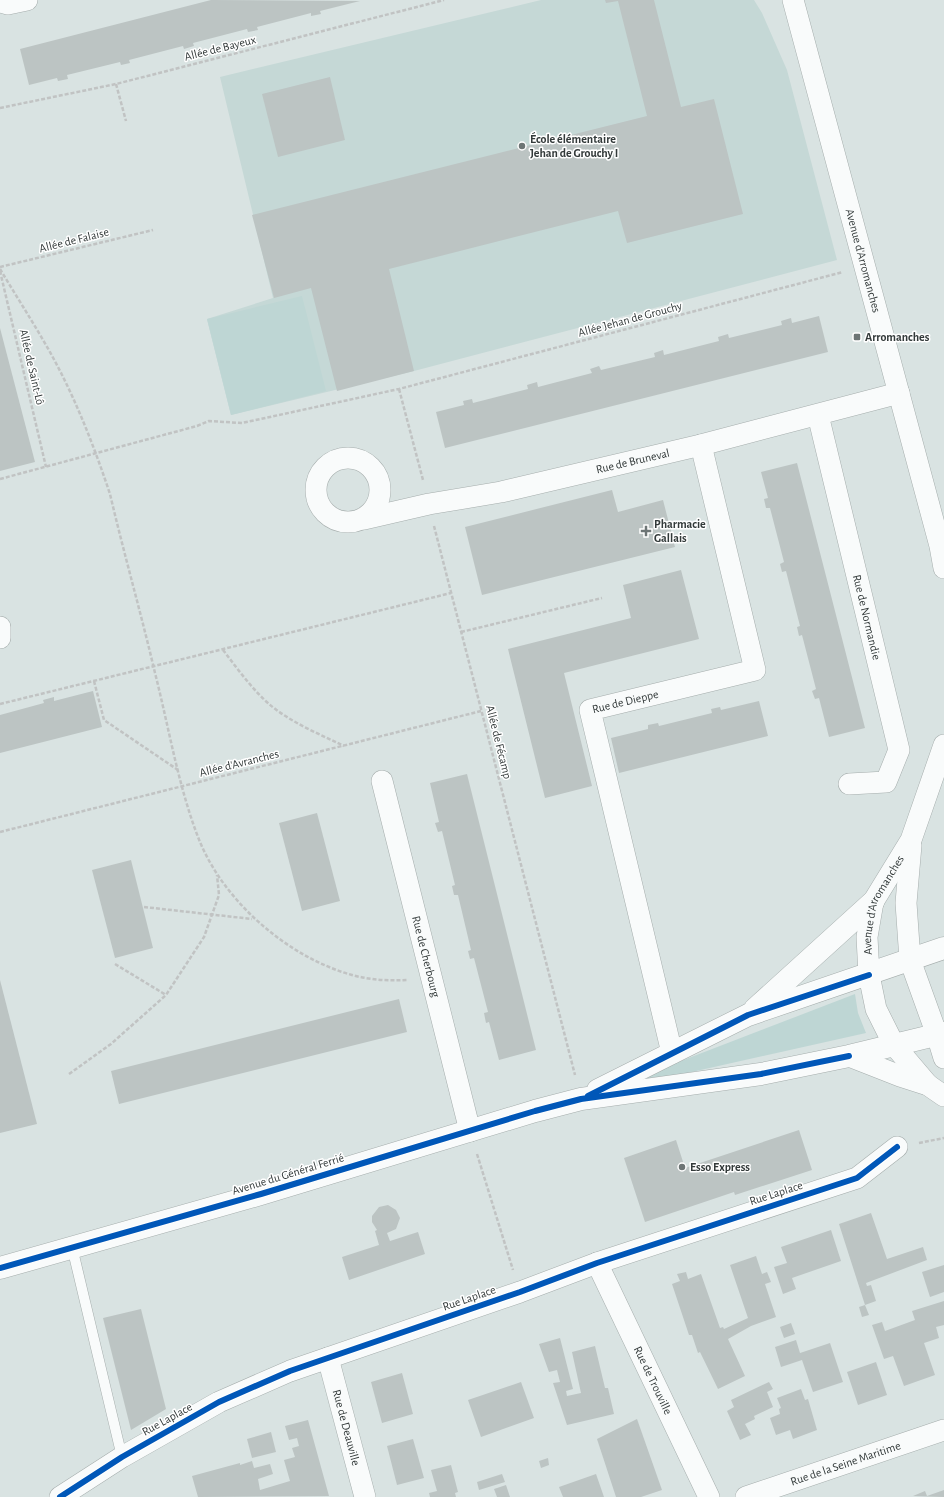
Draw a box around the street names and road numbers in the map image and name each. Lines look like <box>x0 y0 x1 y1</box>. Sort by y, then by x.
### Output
street label: Allée de Bayeux <box>183 33 257 64</box>
street label: Avenue d'Arromanches <box>843 207 883 314</box>
street label: Allée de Falaise <box>38 226 110 254</box>
street label: Allée Jehan de Grouchy <box>577 299 684 340</box>
street label: Allée de Saint-Lô <box>17 328 47 406</box>
street label: Rue de Bruneval <box>595 447 671 475</box>
street label: Rue de Normandie <box>851 573 883 661</box>
street label: Rue de Dieppe <box>591 688 660 715</box>
street label: Allée de Fécamp <box>484 704 514 780</box>
street label: Allée d'Avranches <box>198 747 280 779</box>
street label: Avenue d'Arromanches <box>861 853 906 955</box>
street label: Rue de Cherbourg <box>410 915 442 999</box>
street label: Avenue du Général Ferrié <box>231 1151 345 1197</box>
street label: Rue Laplace <box>748 1179 804 1207</box>
street label: Rue Laplace <box>441 1283 497 1313</box>
street label: Rue de Trouville <box>632 1344 675 1416</box>
street label: Rue de Deauville <box>331 1388 362 1467</box>
street label: Rue Laplace <box>140 1400 194 1438</box>
street label: Rue de la Seine Maritime <box>789 1439 902 1488</box>

